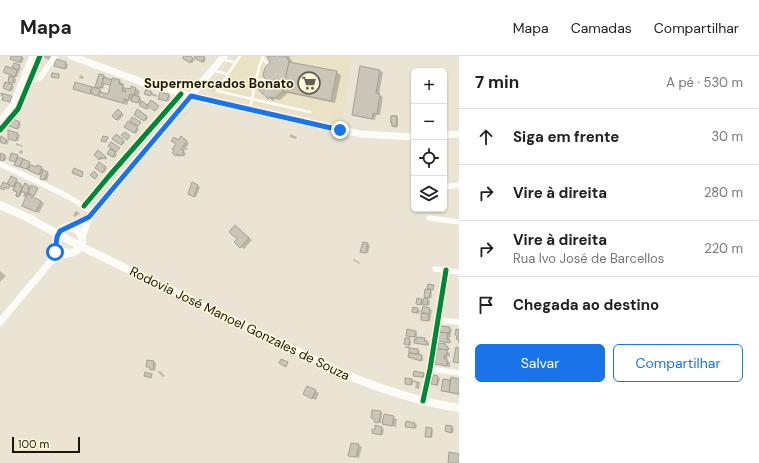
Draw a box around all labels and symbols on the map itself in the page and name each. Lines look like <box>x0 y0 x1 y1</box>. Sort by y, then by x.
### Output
supermarket icon: Supermercados Bonato <box>296 70 322 96</box>
place label: Supermercados Bonato <box>144 75 294 92</box>
route end <box>331 121 349 139</box>
route start <box>46 243 64 261</box>
street label: Rodovia José Manoel Gonzales de Souza <box>127 263 353 384</box>
scale bar <box>12 435 80 454</box>

